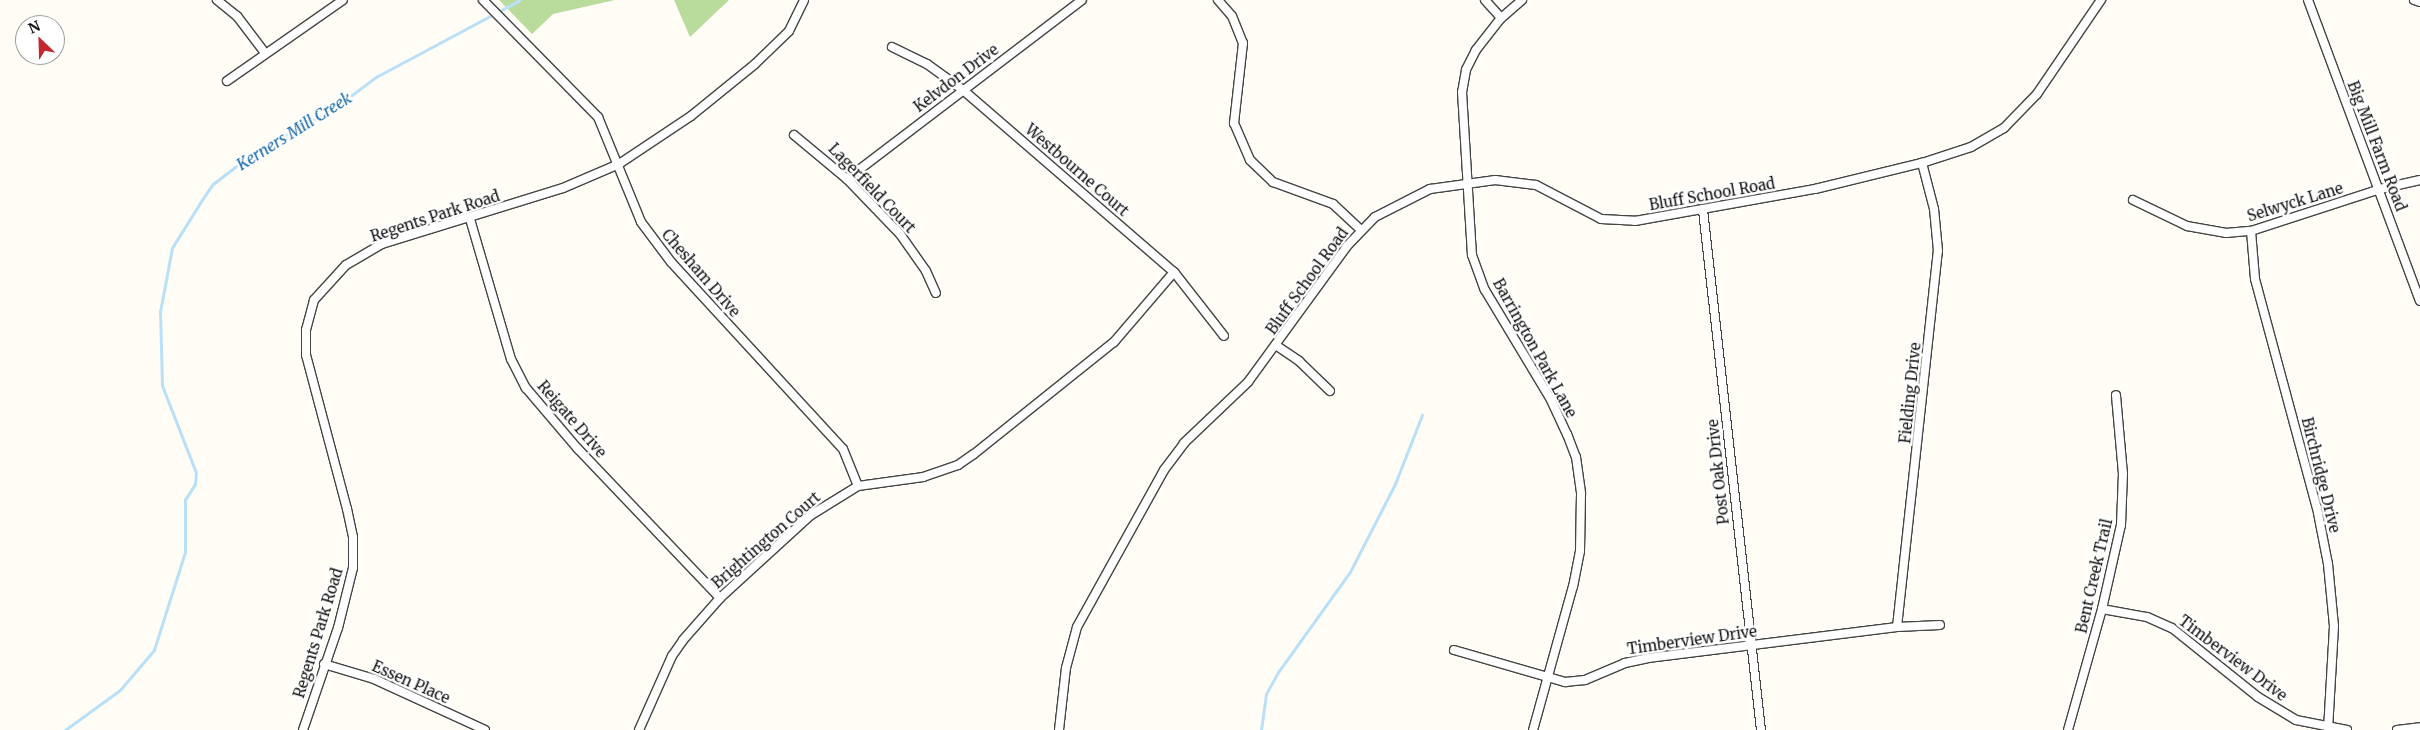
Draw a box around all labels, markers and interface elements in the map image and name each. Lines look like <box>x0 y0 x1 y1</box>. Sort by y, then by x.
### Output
north arrow <box>15 15 65 65</box>
text: N <box>26 17 43 38</box>
street label: Kelvdon Drive <box>910 40 1002 116</box>
street label: Big Mill Farm Road <box>2344 78 2410 214</box>
water label: Kerners Mill Creek <box>233 88 355 174</box>
street label: Westbourne Court <box>1022 120 1132 220</box>
street label: Lagerfield Court <box>825 140 919 236</box>
street label: Bluff School Road <box>1648 174 1776 214</box>
street label: Selwyck Lane <box>2245 179 2345 225</box>
street label: Regents Park Road <box>368 187 502 245</box>
street label: Bluff School Road <box>1262 224 1352 338</box>
street label: Chesham Drive <box>658 226 744 320</box>
street label: Barrington Park Lane <box>1489 275 1581 421</box>
street label: Fielding Drive <box>1896 342 1924 444</box>
street label: Reigate Drive <box>534 377 610 461</box>
street label: Birchridge Drive <box>2298 415 2344 535</box>
street label: Post Oak Drive <box>1704 418 1732 526</box>
street label: Brightington Court <box>708 488 824 592</box>
street label: Bent Creek Trail <box>2072 517 2116 635</box>
street label: Regents Park Road <box>290 566 346 700</box>
street label: Timberview Drive <box>2175 611 2291 705</box>
street label: Timberview Drive <box>1626 622 1758 658</box>
street label: Essen Place <box>369 657 453 707</box>

